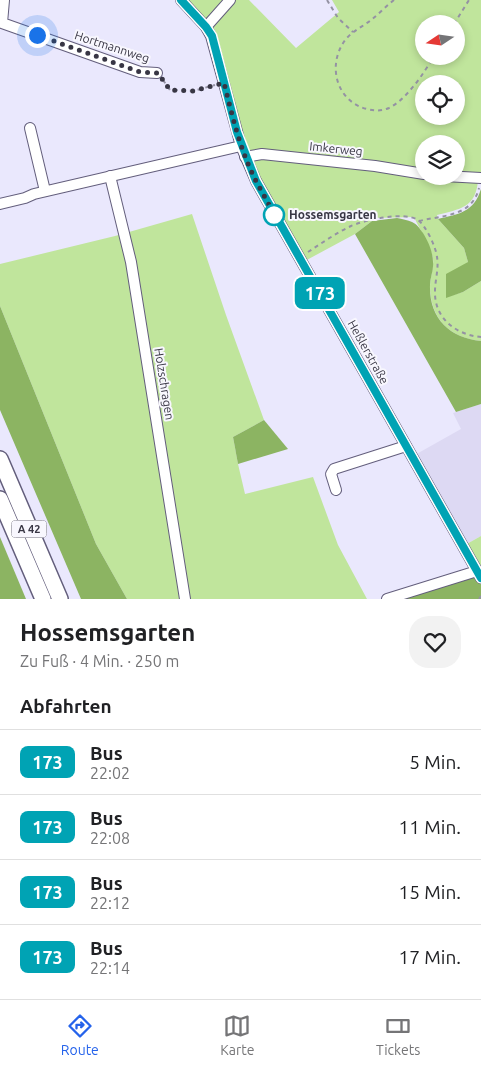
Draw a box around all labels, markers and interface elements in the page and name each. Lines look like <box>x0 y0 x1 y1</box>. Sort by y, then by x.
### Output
north arrow <box>415 15 465 65</box>
map controls <box>415 15 465 185</box>
your location <box>25 23 50 48</box>
street label: Hortmannweg <box>73 28 151 65</box>
button: locate <box>415 75 465 125</box>
button: layers <box>415 135 465 185</box>
street label: Imkerweg <box>309 139 363 158</box>
marker: Hossemsgarten <box>263 204 285 226</box>
place label: Hossemsgarten <box>289 208 377 221</box>
line badge: 173 <box>291 277 349 309</box>
text: 173 <box>305 283 335 303</box>
street label: Heßlerstraße <box>346 318 391 386</box>
street label: Holzschragen <box>152 347 177 421</box>
road number: A 42 <box>12 520 46 538</box>
button: heart <box>409 616 461 668</box>
text: Hossemsgarten <box>20 619 195 646</box>
text: Zu Fuß · 4 Min. · 250 m <box>20 652 179 670</box>
text: Abfahrten <box>20 695 112 717</box>
text: Bus <box>90 742 123 764</box>
text: 5 Min. <box>409 751 461 773</box>
text: 173 <box>32 752 63 772</box>
text: 22:02 <box>90 764 130 782</box>
text: Bus <box>90 807 123 829</box>
text: 11 Min. <box>399 816 461 838</box>
text: 173 <box>32 817 63 837</box>
text: 22:08 <box>90 829 130 847</box>
text: Bus <box>90 872 123 894</box>
text: 15 Min. <box>399 881 461 903</box>
text: 173 <box>32 882 63 902</box>
text: 22:12 <box>90 894 130 912</box>
text: Bus <box>90 937 123 959</box>
text: 17 Min. <box>399 946 461 968</box>
text: 173 <box>32 947 63 967</box>
text: 22:14 <box>90 959 130 977</box>
tab: Route <box>61 1012 99 1058</box>
tab: Karte <box>220 1012 255 1058</box>
tab: Tickets <box>376 1012 420 1058</box>

